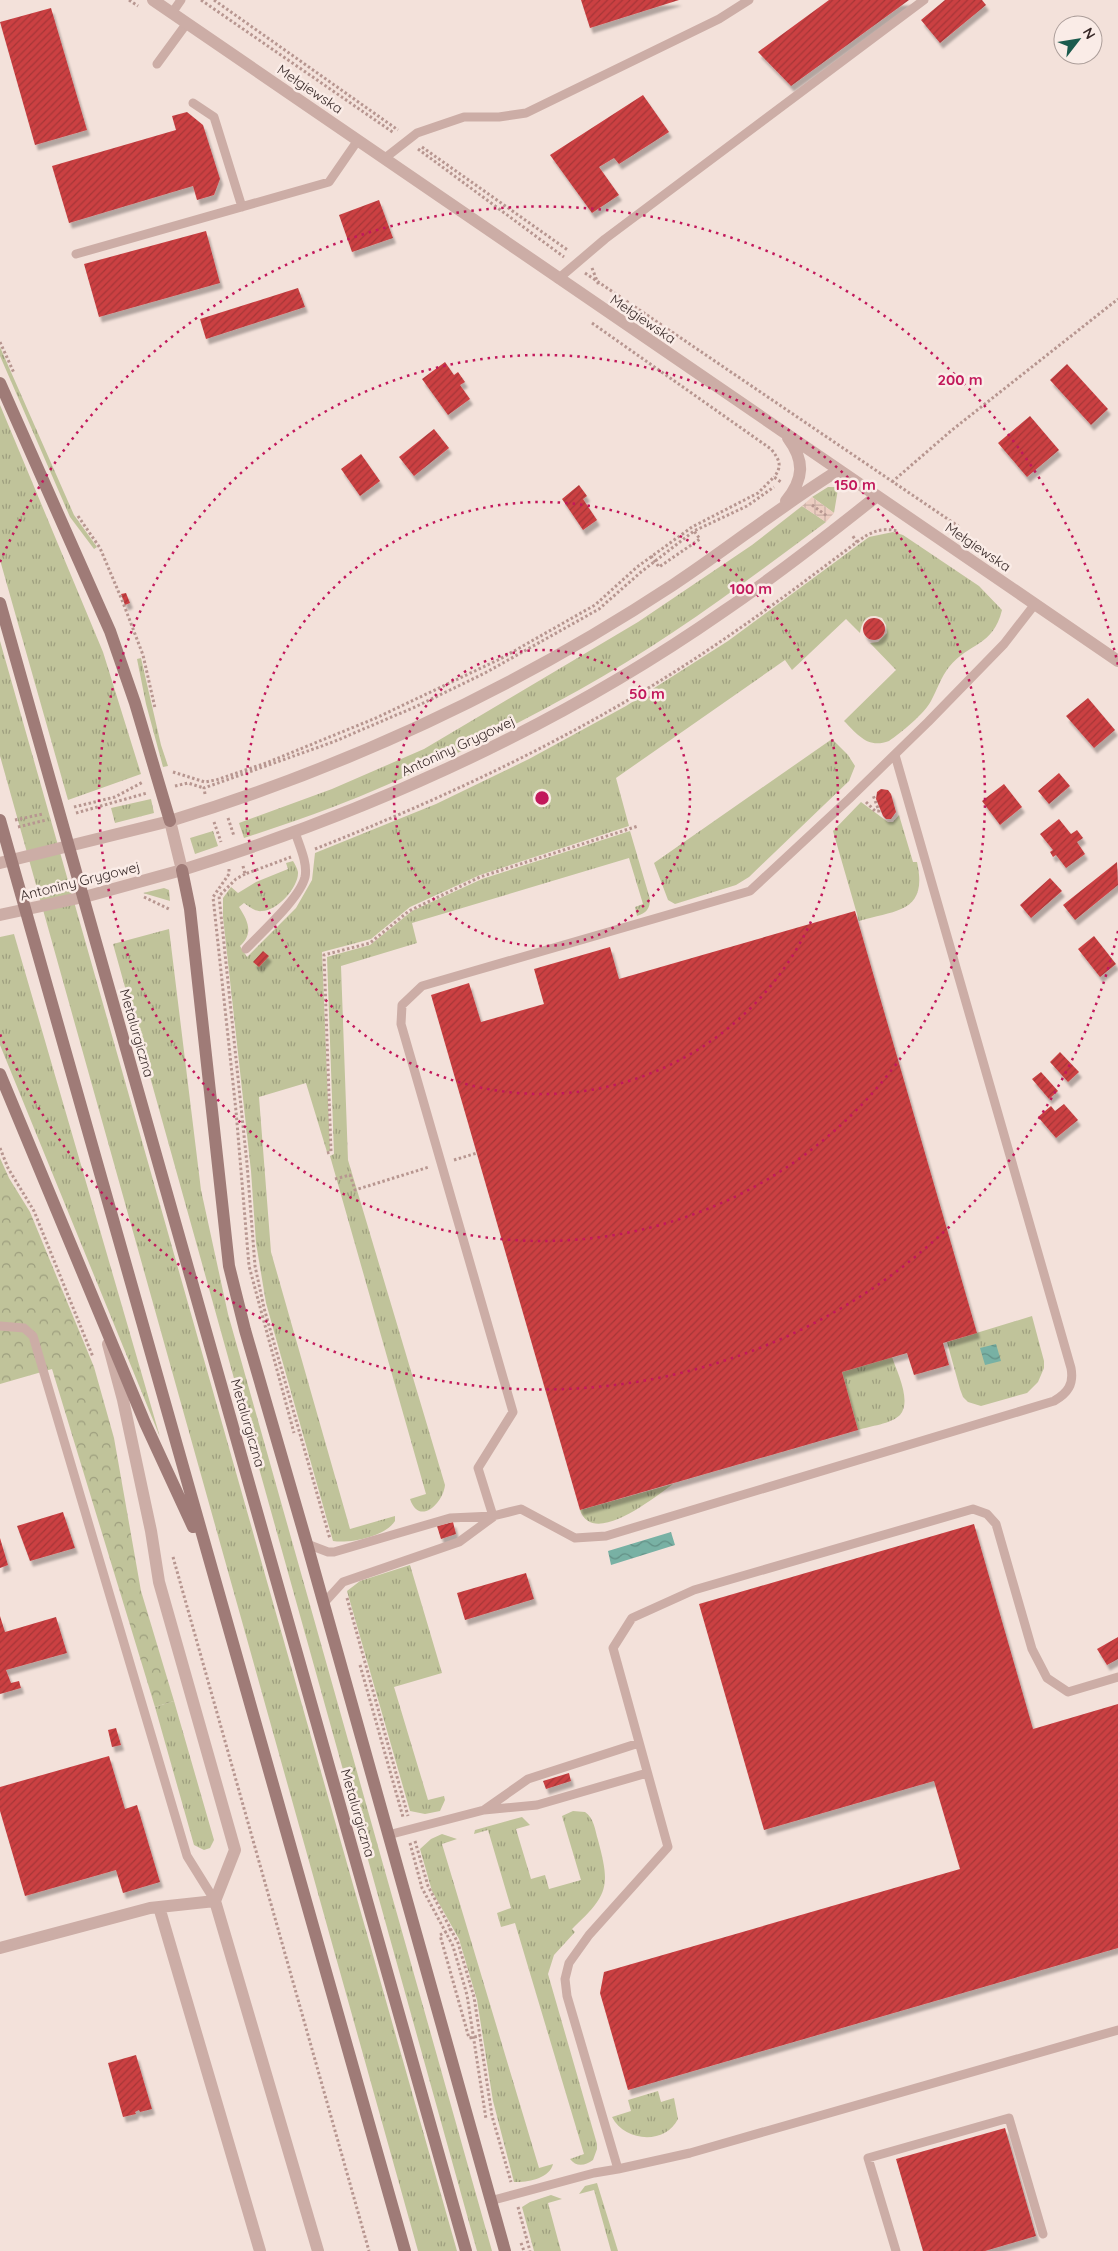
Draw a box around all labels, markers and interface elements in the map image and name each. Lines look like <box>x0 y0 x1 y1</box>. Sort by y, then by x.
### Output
north arrow <box>1053 15 1103 65</box>
text: N <box>1079 24 1100 42</box>
street label: Mełgiewska <box>274 60 346 118</box>
street label: Mełgiewska <box>607 290 679 348</box>
text: 200 m <box>938 370 983 389</box>
text: 150 m <box>834 475 876 494</box>
street label: Mełgiewska <box>942 518 1014 576</box>
text: 100 m <box>730 579 772 598</box>
text: 50 m <box>629 684 665 703</box>
street label: Antoniny Grygowej <box>398 712 518 780</box>
centre of rings <box>533 789 551 807</box>
street label: Antoniny Grygowej <box>18 857 142 905</box>
street label: Metalurgiczna <box>116 987 158 1079</box>
street label: Metalurgiczna <box>227 1377 269 1469</box>
street label: Metalurgiczna <box>337 1767 379 1859</box>

